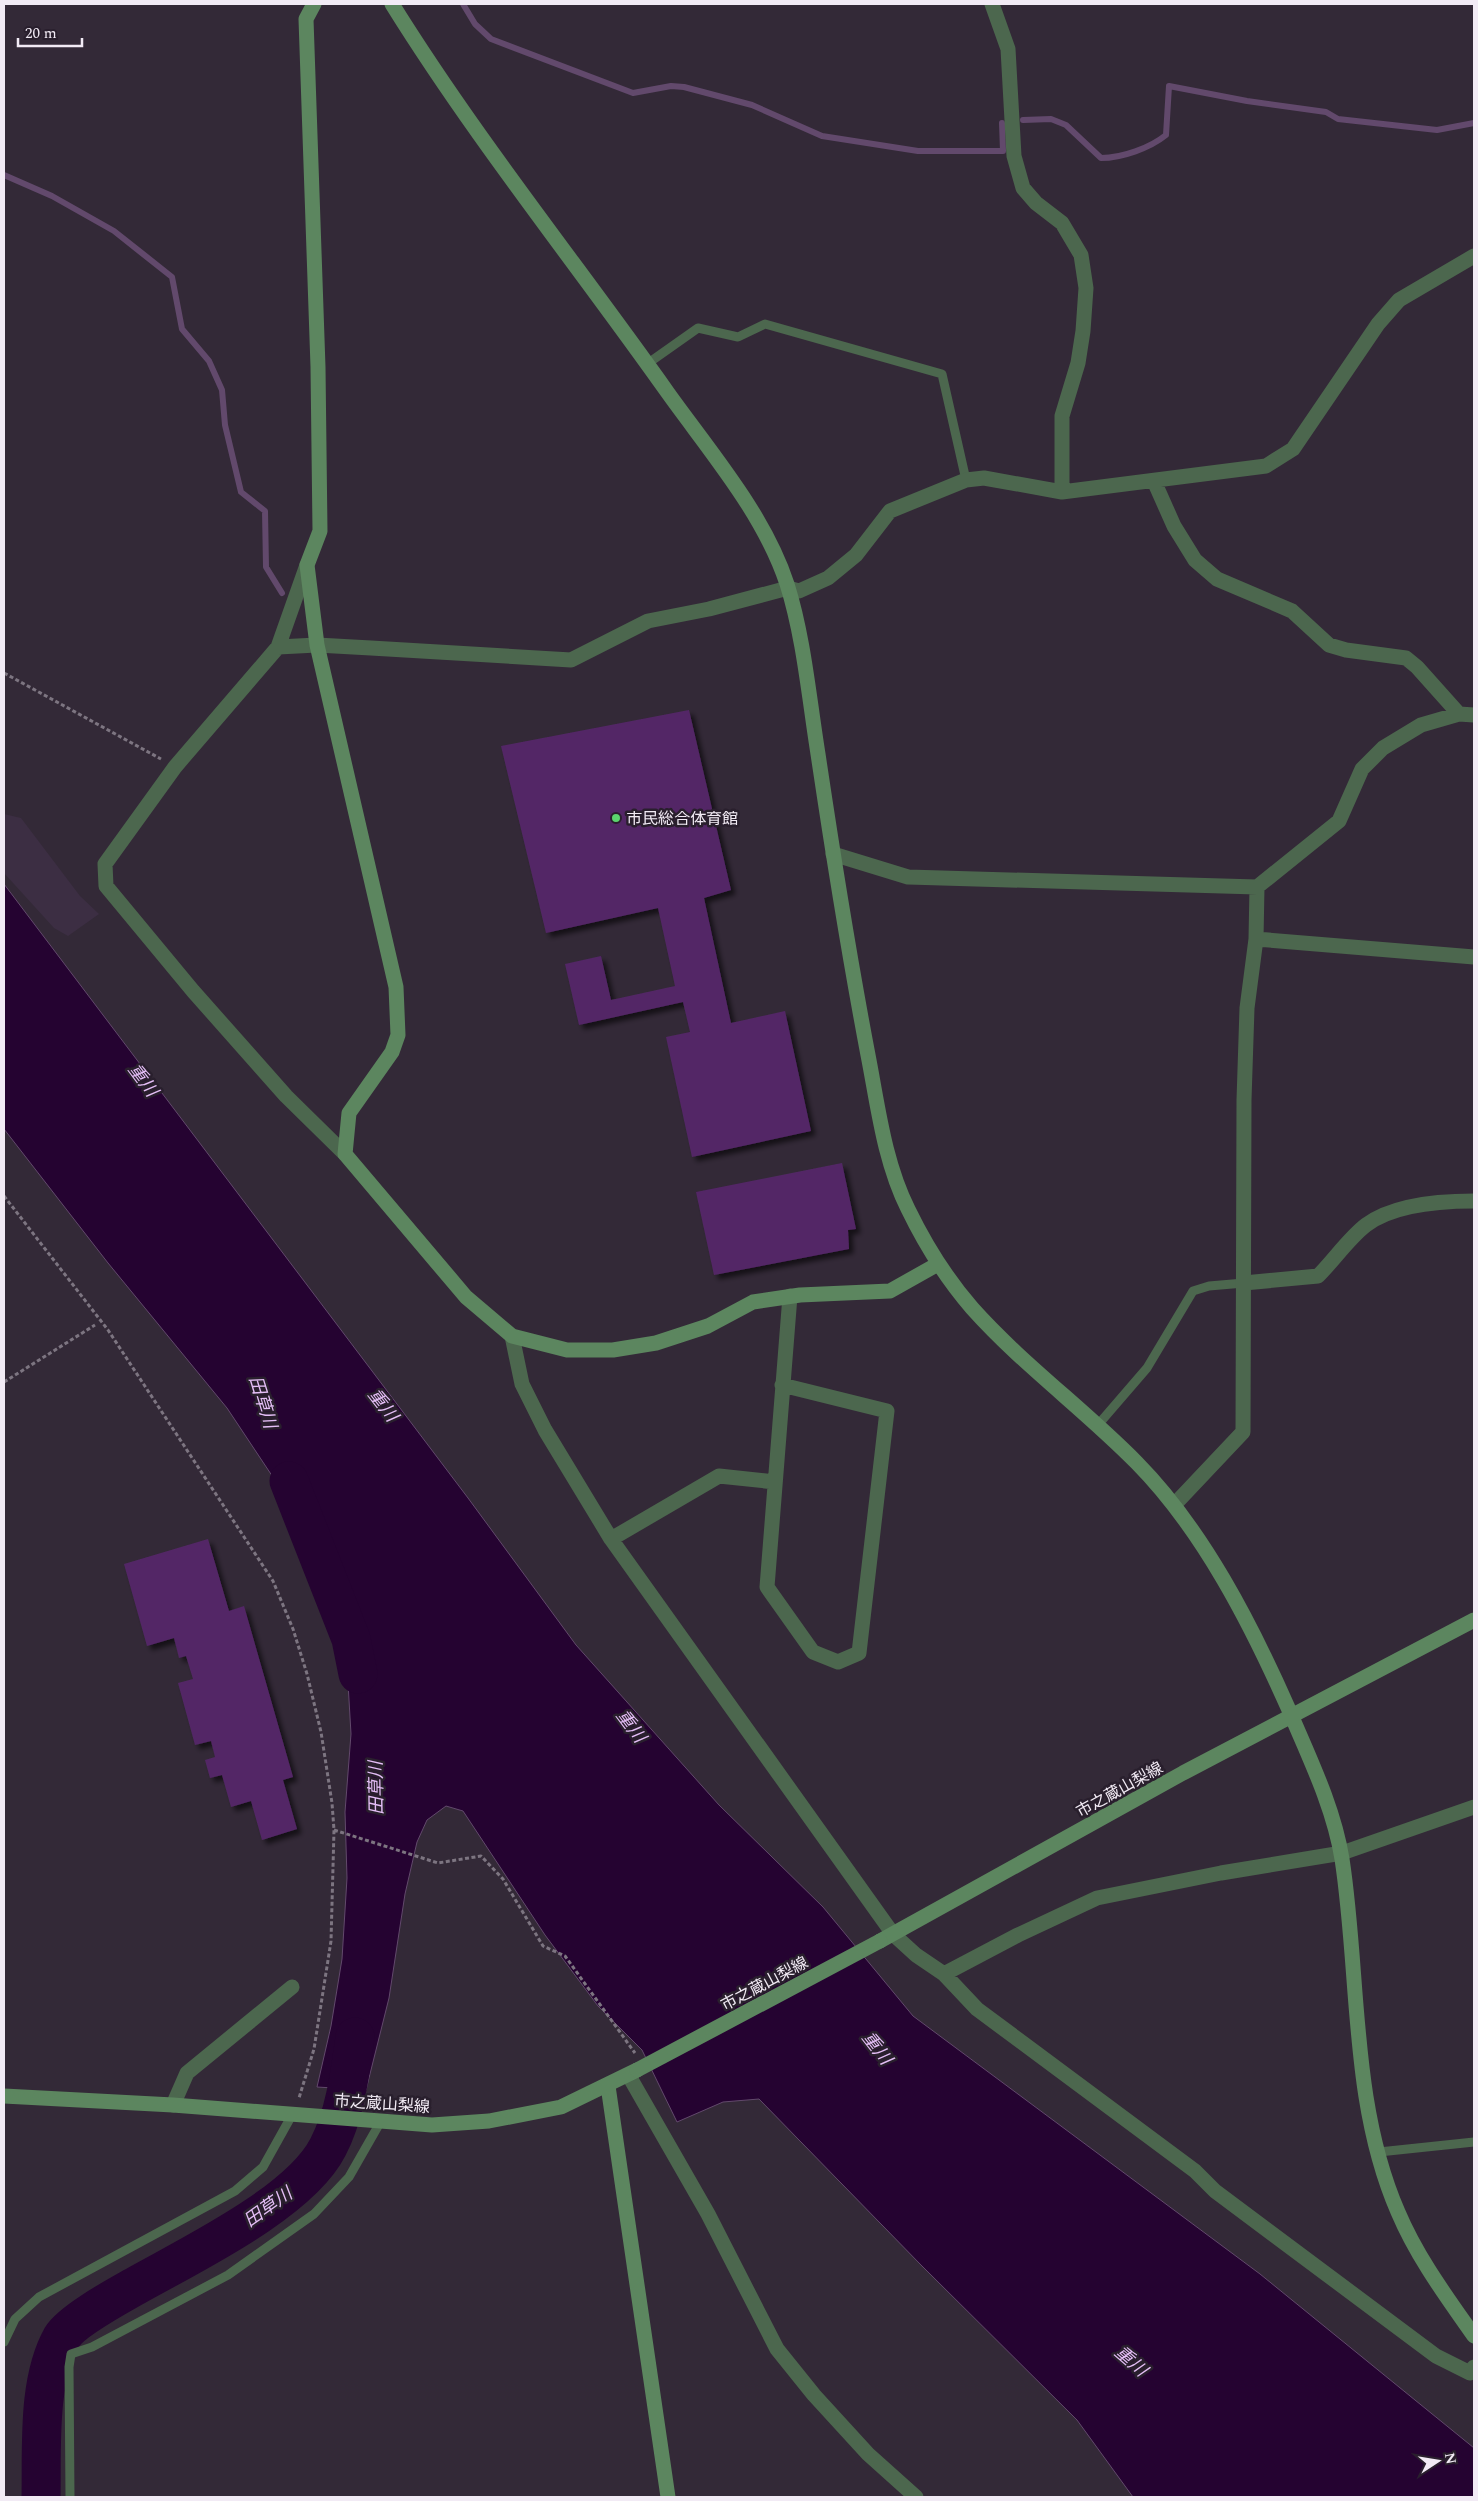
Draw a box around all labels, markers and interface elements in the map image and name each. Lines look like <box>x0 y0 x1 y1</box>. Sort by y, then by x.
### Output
scale bar <box>18 15 81 47</box>
text: 20 m <box>25 22 57 45</box>
place label: 市民総合体育館 <box>626 807 738 831</box>
marker: 市民総合体育館 <box>610 812 622 824</box>
water label: 重川 <box>121 1058 165 1104</box>
water label: 田草川 <box>242 1372 284 1434</box>
water label: 重川 <box>361 1383 406 1429</box>
water label: 重川 <box>609 1704 653 1750</box>
street label: 市之蔵山梨線 <box>1072 1756 1167 1824</box>
water label: 田草川 <box>362 1759 390 1815</box>
street label: 市之蔵山梨線 <box>716 1951 812 2017</box>
water label: 重川 <box>855 2026 900 2072</box>
street label: 市之蔵山梨線 <box>333 2089 431 2119</box>
water label: 田草川 <box>238 2180 300 2234</box>
water label: 重川 <box>1108 2339 1155 2385</box>
north arrow <box>1413 2436 1463 2486</box>
text: N <box>1439 2451 1462 2466</box>

